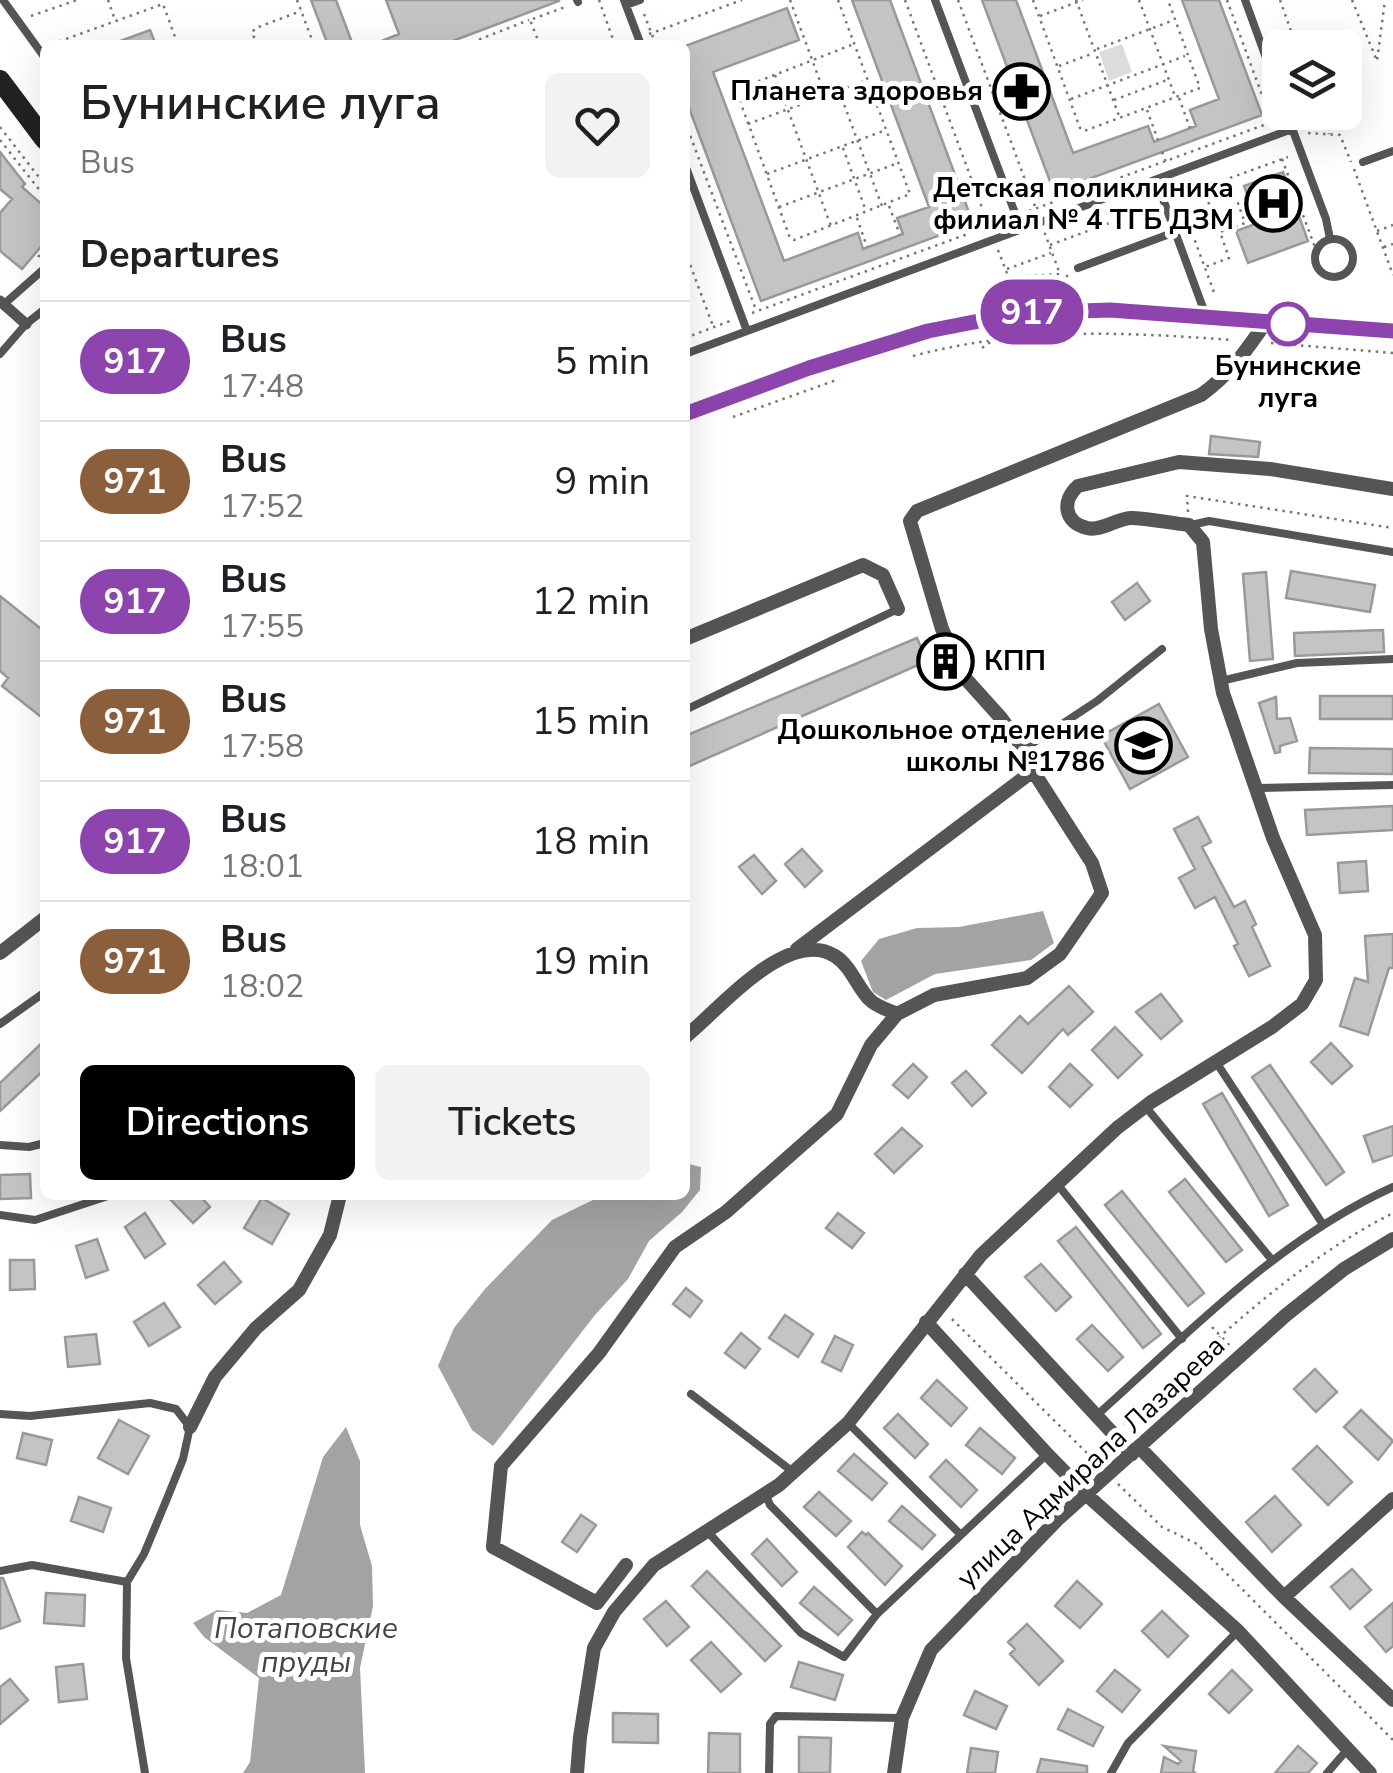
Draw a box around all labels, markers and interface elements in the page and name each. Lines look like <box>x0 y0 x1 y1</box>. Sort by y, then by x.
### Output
map controls <box>1262 30 1362 130</box>
button: layers <box>1262 30 1362 130</box>
pharmacy icon: Планета здоровья <box>992 61 1052 121</box>
text: Бунинские луга <box>80 70 441 136</box>
place label: Планета здоровья <box>730 72 983 110</box>
button: heart <box>545 73 650 178</box>
text: Bus <box>80 141 135 184</box>
place label: Детская поликлиника филиал № 4 ТГБ ДЗМ <box>933 169 1234 239</box>
hospital icon: Детская поликлиника филиал № 4 ТГБ ДЗМ <box>1243 174 1303 234</box>
text: Departures <box>80 229 279 280</box>
line badge: 917 <box>974 280 1090 344</box>
text: 917 <box>1000 289 1064 336</box>
marker: Бунинские луга <box>1267 303 1309 345</box>
text: Bus <box>220 314 287 365</box>
text: 5 min <box>555 336 650 387</box>
text: 917 <box>103 338 167 385</box>
place label: Бунинские луга <box>1215 347 1361 417</box>
text: 17:48 <box>220 365 304 408</box>
text: Bus <box>220 434 287 485</box>
text: 9 min <box>555 456 650 507</box>
text: 971 <box>103 458 167 505</box>
text: 17:52 <box>220 485 304 528</box>
text: Bus <box>220 554 287 605</box>
text: 12 min <box>532 576 650 627</box>
text: 917 <box>103 578 167 625</box>
text: 17:55 <box>220 605 304 648</box>
building icon: КПП <box>915 631 975 691</box>
place label: КПП <box>984 642 1046 680</box>
text: Bus <box>220 674 287 725</box>
text: 15 min <box>532 696 650 747</box>
text: 971 <box>103 698 167 745</box>
place label: Дошкольное отделение школы №1786 <box>778 711 1105 781</box>
school or university icon: Дошкольное отделение школы №1786 <box>1114 716 1174 776</box>
text: 17:58 <box>220 725 304 768</box>
text: Bus <box>220 794 287 845</box>
text: 18 min <box>532 816 650 867</box>
text: 917 <box>103 818 167 865</box>
text: 18:01 <box>220 845 304 888</box>
text: Bus <box>220 914 287 965</box>
text: 19 min <box>532 936 650 987</box>
text: 971 <box>103 938 167 985</box>
text: 18:02 <box>220 965 304 1008</box>
button: Directions <box>80 1065 355 1180</box>
button: Tickets <box>375 1065 650 1180</box>
street label: улица Адмирала Лазарева <box>949 1327 1233 1597</box>
water label: Потаповские пруды <box>214 1608 398 1683</box>

